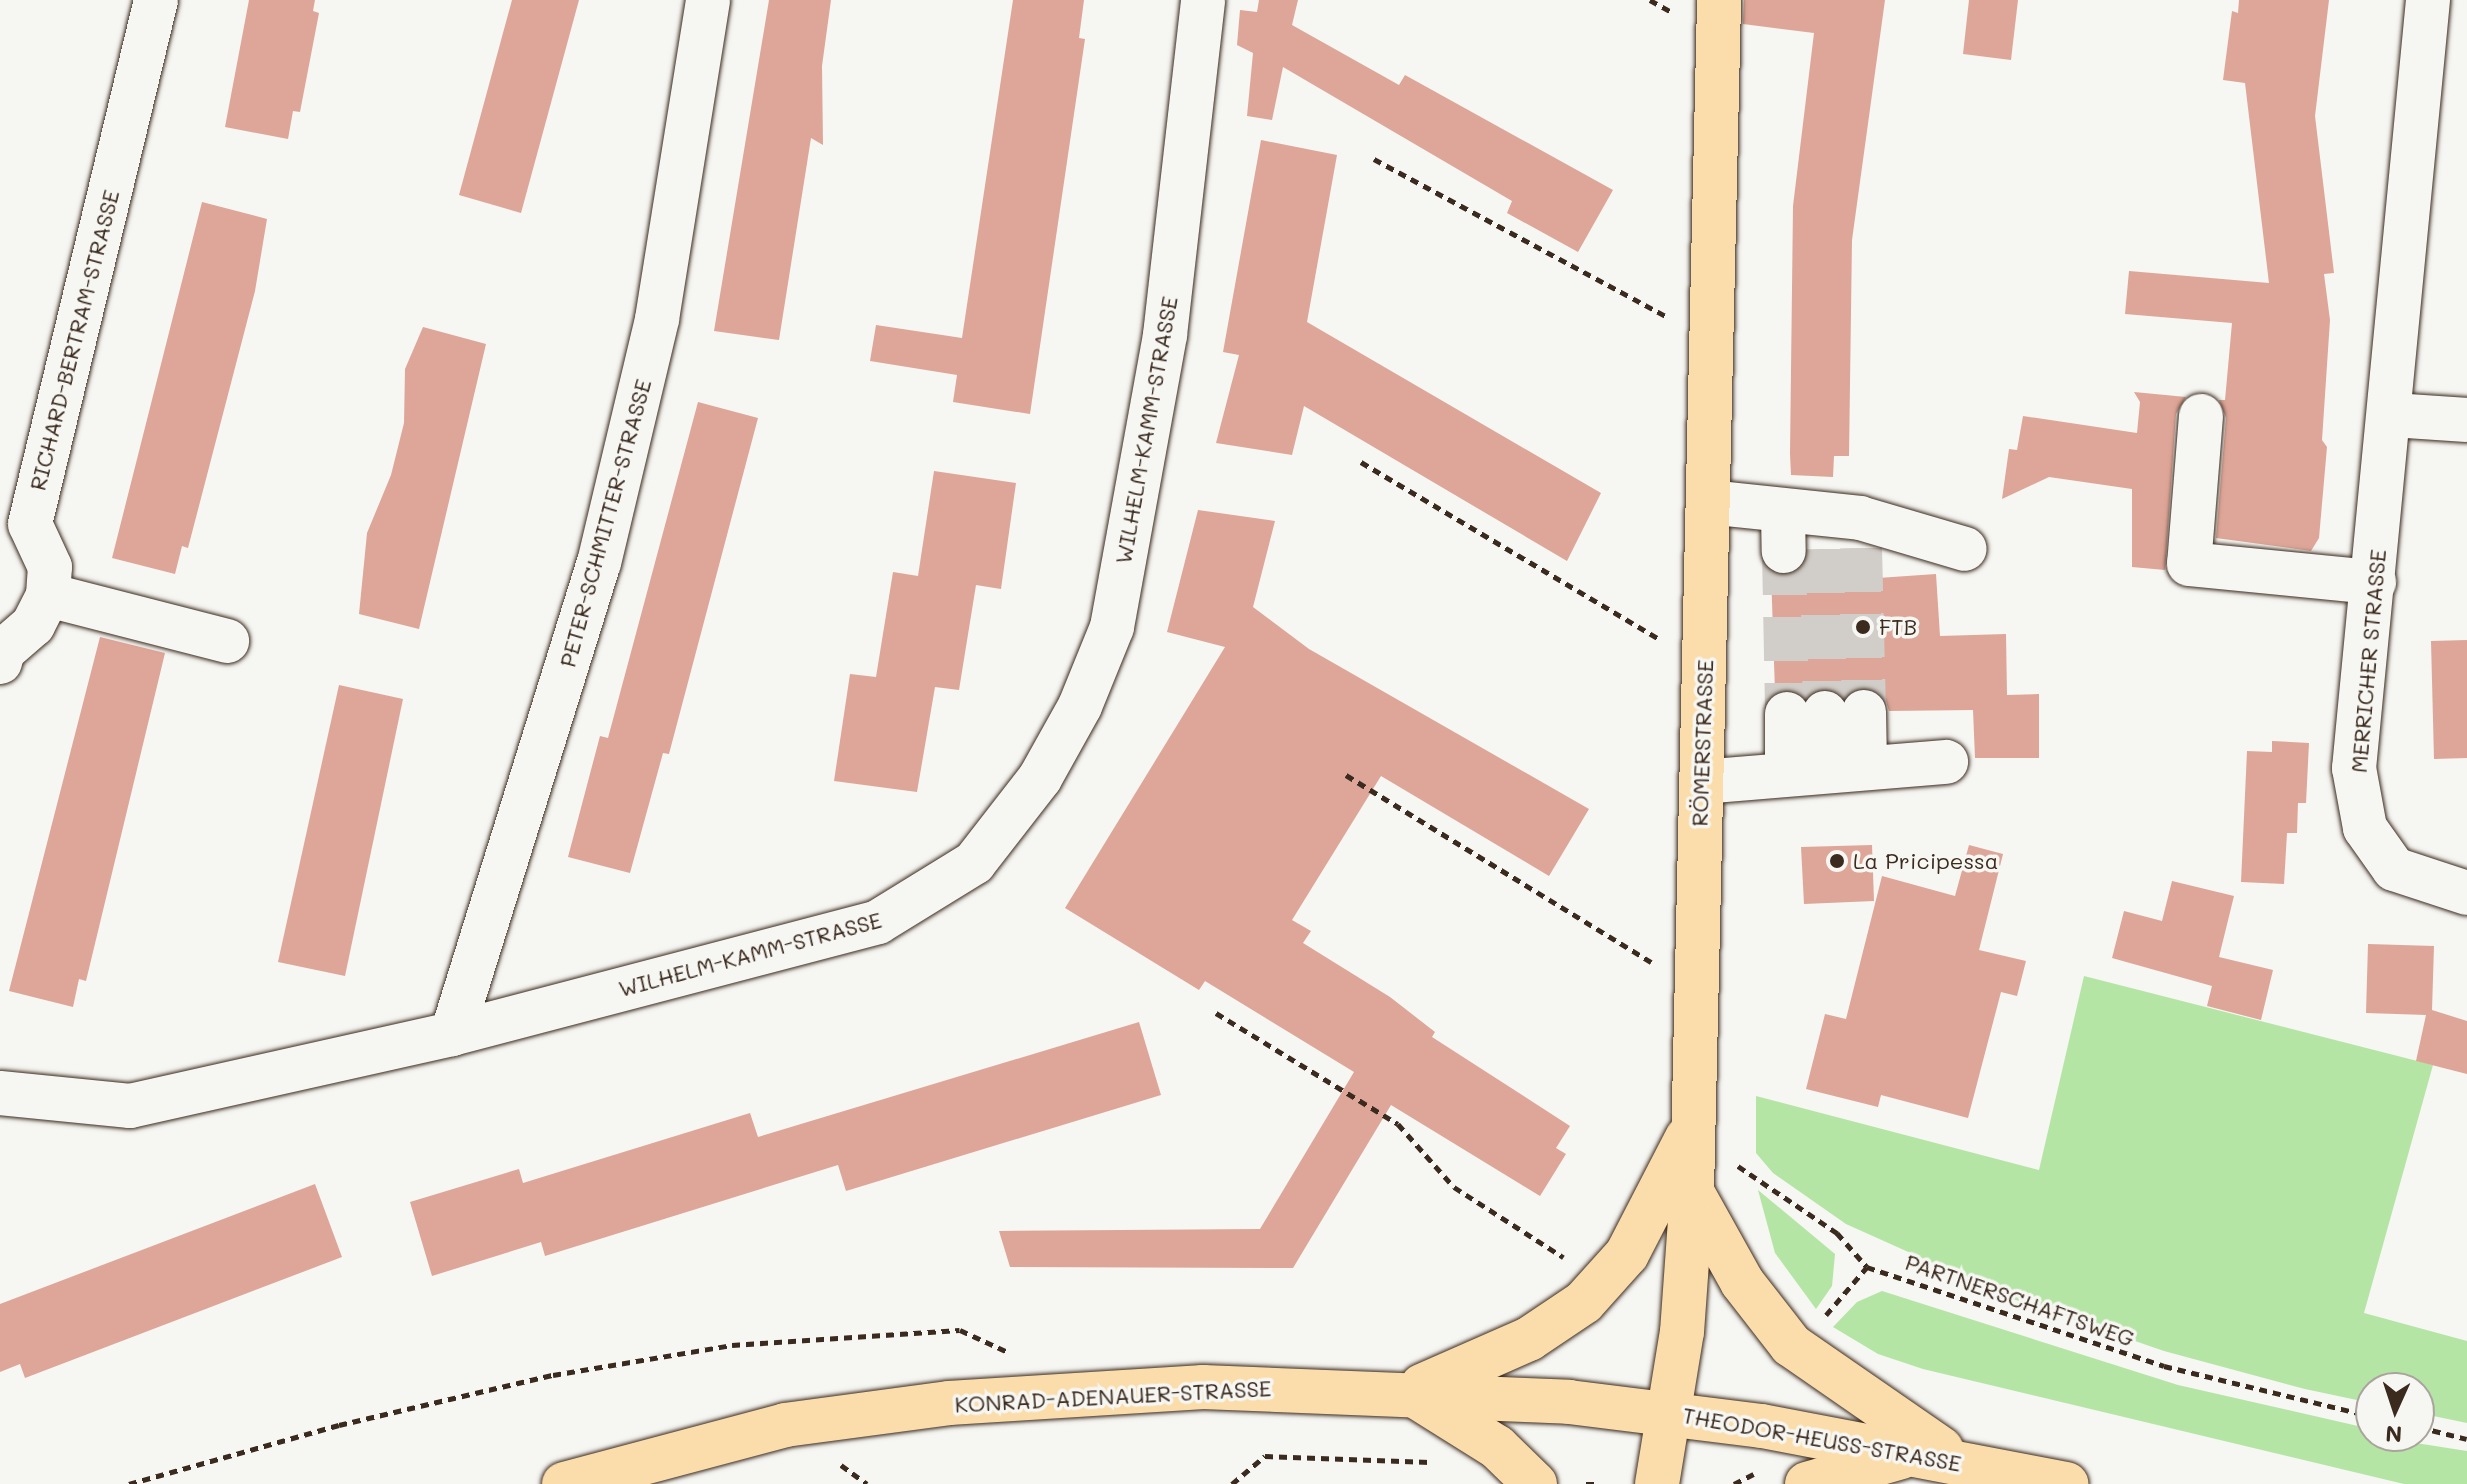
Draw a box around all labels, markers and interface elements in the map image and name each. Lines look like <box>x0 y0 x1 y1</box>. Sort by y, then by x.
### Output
street label: RICHARD-BERTRAM-STRASSE <box>24 187 124 493</box>
street label: WILHELM-KAMM-STRASSE <box>1109 294 1183 566</box>
street label: PETER-SCHMITTER-STRASSE <box>554 376 656 670</box>
street label: MERRICHER STRASSE <box>2345 548 2391 774</box>
place label: FTB <box>1879 614 1917 640</box>
marker: FTB <box>1854 618 1872 636</box>
street label: RÖMERSTRASSE <box>1686 659 1718 827</box>
place label: La Pricipessa <box>1853 848 1998 874</box>
marker: La Pricipessa <box>1828 852 1846 870</box>
street label: WILHELM-KAMM-STRASSE <box>615 906 885 1002</box>
street label: PARTNERSCHAFTSWEG <box>1902 1248 2138 1352</box>
north arrow <box>2355 1372 2435 1452</box>
street label: KONRAD-ADENAUER-STRASSE <box>954 1375 1272 1417</box>
street label: THEODOR-HEUSS-STRASSE <box>1681 1401 1963 1477</box>
text: N <box>2385 1420 2403 1449</box>

